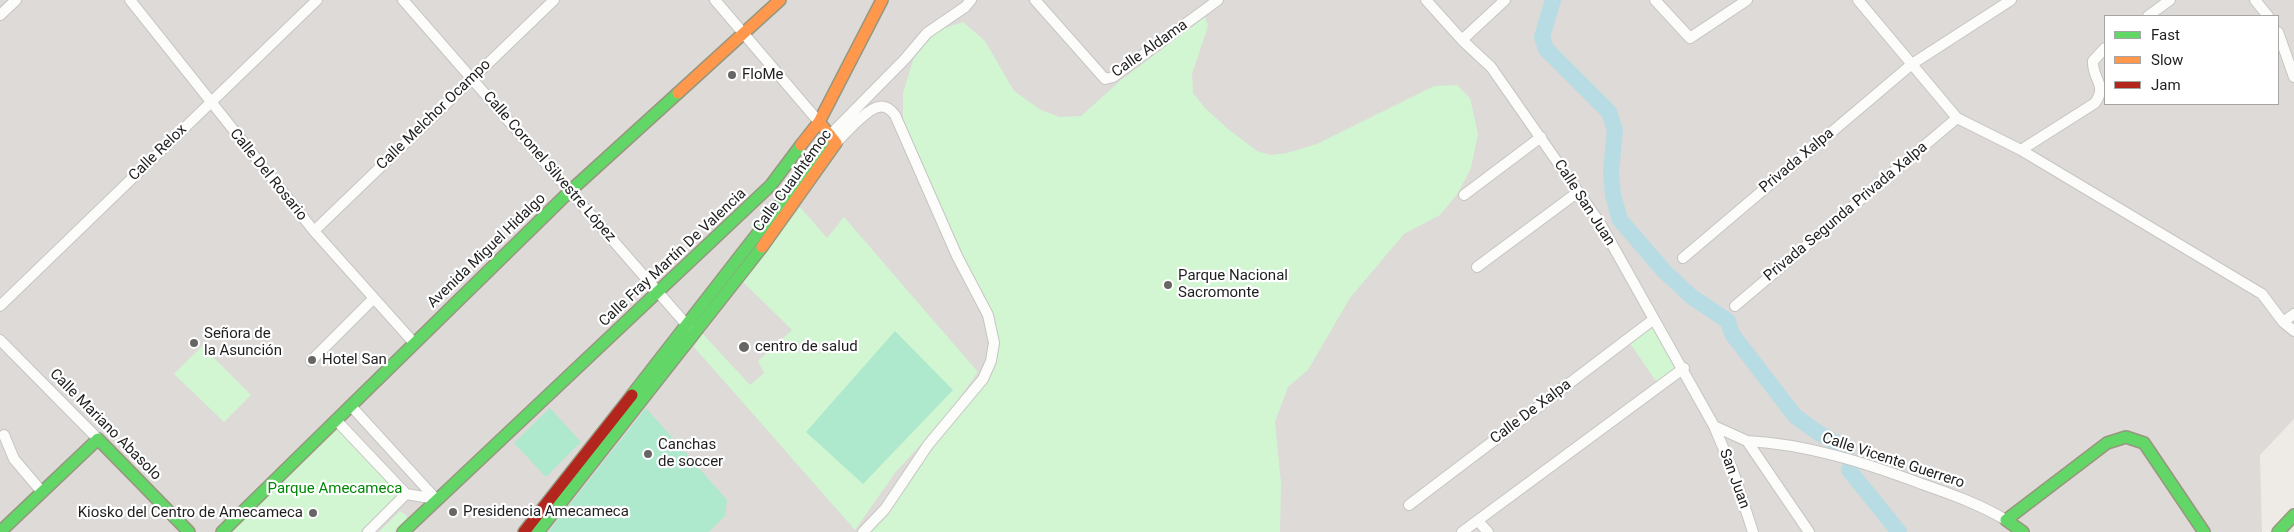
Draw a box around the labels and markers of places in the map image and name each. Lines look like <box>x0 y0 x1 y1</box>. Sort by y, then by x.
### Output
place label: FloMe <box>742 66 784 84</box>
marker: FloMe <box>726 69 738 81</box>
place label: Parque Nacional Sacromonte <box>1178 267 1288 302</box>
marker: Parque Nacional Sacromonte <box>1162 279 1174 291</box>
place label: Señora de la Asunción <box>204 325 282 360</box>
marker: Señora de la Asunción <box>188 337 200 349</box>
place label: centro de salud <box>755 338 858 356</box>
marker: centro de salud <box>737 340 751 354</box>
place label: Hotel San <box>322 351 387 369</box>
marker: Hotel San <box>306 354 318 366</box>
place label: Canchas de soccer <box>658 436 723 471</box>
marker: Canchas de soccer <box>642 448 654 460</box>
place label: Presidencia Amecameca <box>463 503 629 521</box>
place label: Kiosko del Centro de Amecameca <box>78 504 303 522</box>
marker: Presidencia Amecameca <box>447 506 459 518</box>
marker: Kiosko del Centro de Amecameca <box>307 507 319 519</box>

